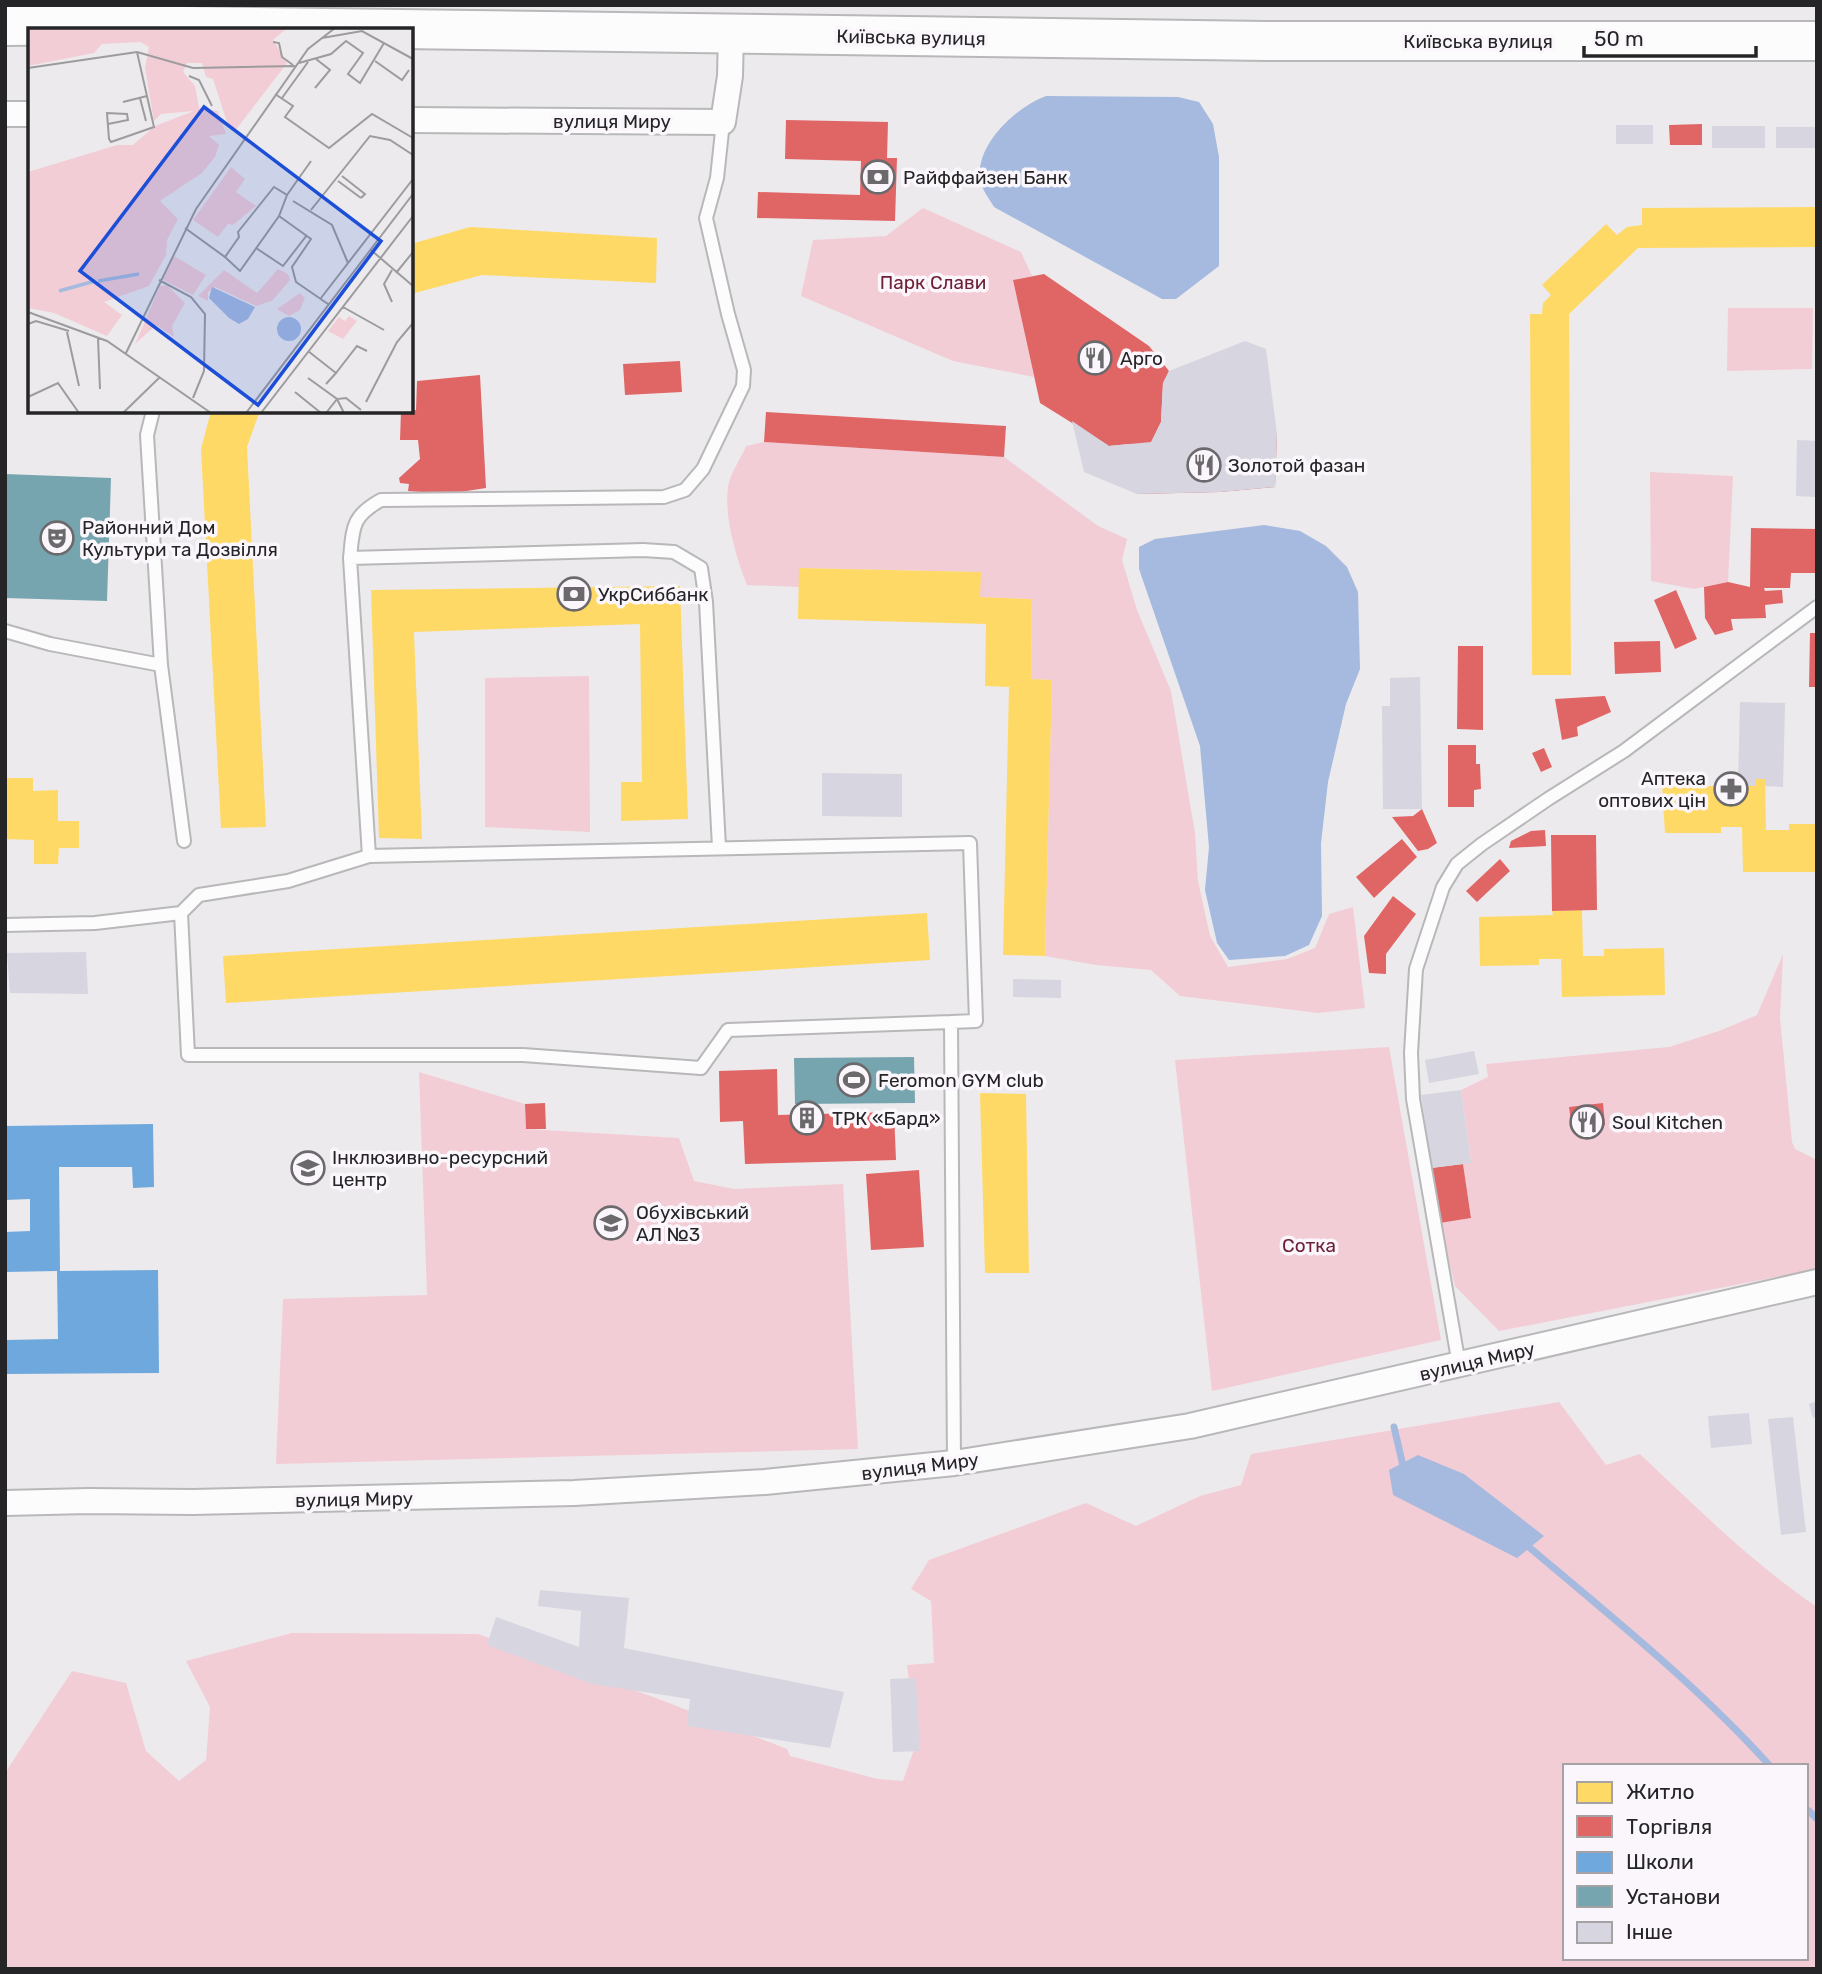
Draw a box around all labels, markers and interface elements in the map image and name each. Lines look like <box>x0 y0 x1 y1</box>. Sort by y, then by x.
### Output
scale bar <box>1584 14 1756 58</box>
street label: Київська вулиця <box>836 25 986 50</box>
text: 50 m <box>1594 26 1644 51</box>
inset map <box>28 28 413 413</box>
street label: Київська вулиця <box>1403 30 1553 53</box>
street label: вулиця Миру <box>553 110 671 133</box>
bank icon: Райффайзен Банк <box>859 158 897 196</box>
place label: Райффайзен Банк <box>903 166 1068 189</box>
park label: Парк Слави <box>880 271 986 294</box>
restaurant icon: Арго <box>1076 339 1114 377</box>
place label: Арго <box>1120 347 1163 370</box>
restaurant icon: Золотой фазан <box>1185 446 1223 484</box>
place label: Золотой фазан <box>1228 454 1365 477</box>
place label: Районний Дом Культури та Дозвілля <box>82 516 278 561</box>
theatre icon: Районний Дом Культури та Дозвілля <box>38 519 76 557</box>
bank icon: УкрСиббанк <box>555 575 593 613</box>
place label: УкрСиббанк <box>598 583 709 606</box>
place label: Аптека оптових цін <box>1598 767 1706 812</box>
pharmacy icon: Аптека оптових цін <box>1712 770 1750 808</box>
sports icon: Feromon GYM club <box>835 1061 873 1099</box>
place label: Feromon GYM club <box>878 1069 1044 1092</box>
building icon: ТРК «Бард» <box>788 1099 826 1137</box>
restaurant icon: Soul Kitchen <box>1568 1103 1606 1141</box>
place label: ТРК «Бард» <box>832 1107 941 1130</box>
place label: Soul Kitchen <box>1612 1111 1723 1134</box>
place label: Інклюзивно-ресурсний центр <box>332 1146 548 1191</box>
school or university icon: Інклюзивно-ресурсний центр <box>289 1149 327 1187</box>
place label: Обухівський АЛ №3 <box>636 1201 749 1246</box>
school or university icon: Обухівський АЛ №3 <box>592 1204 630 1242</box>
park label: Сотка <box>1282 1234 1336 1257</box>
street label: вулиця Миру <box>1417 1337 1537 1386</box>
street label: вулиця Миру <box>860 1448 980 1485</box>
street label: вулиця Миру <box>295 1487 413 1512</box>
legend <box>1563 1764 1808 1960</box>
text: Житло <box>1626 1779 1695 1804</box>
text: Торгівля <box>1626 1814 1712 1839</box>
text: Школи <box>1626 1849 1694 1874</box>
text: Установи <box>1626 1884 1720 1909</box>
text: Інше <box>1626 1919 1673 1944</box>

